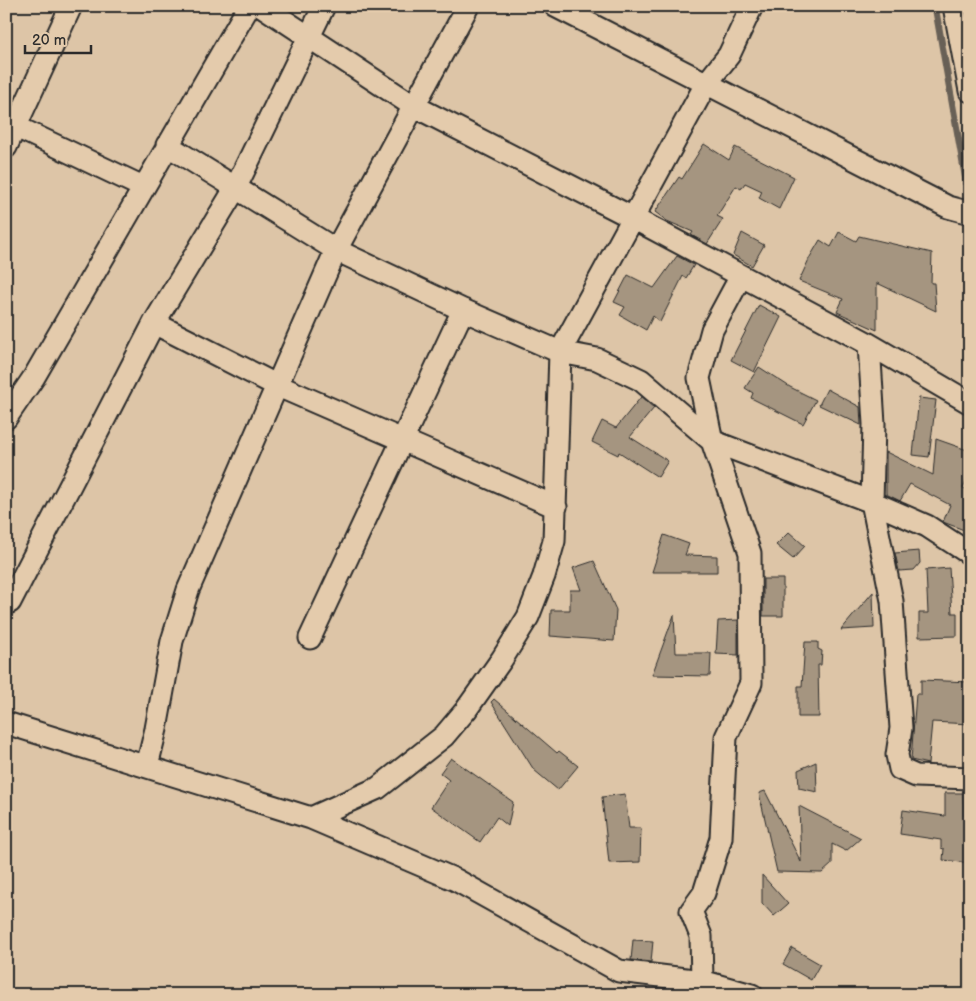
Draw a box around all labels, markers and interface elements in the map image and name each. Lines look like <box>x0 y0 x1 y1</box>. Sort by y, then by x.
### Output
scale bar <box>25 22 91 54</box>
text: 20 m <box>32 31 66 50</box>

